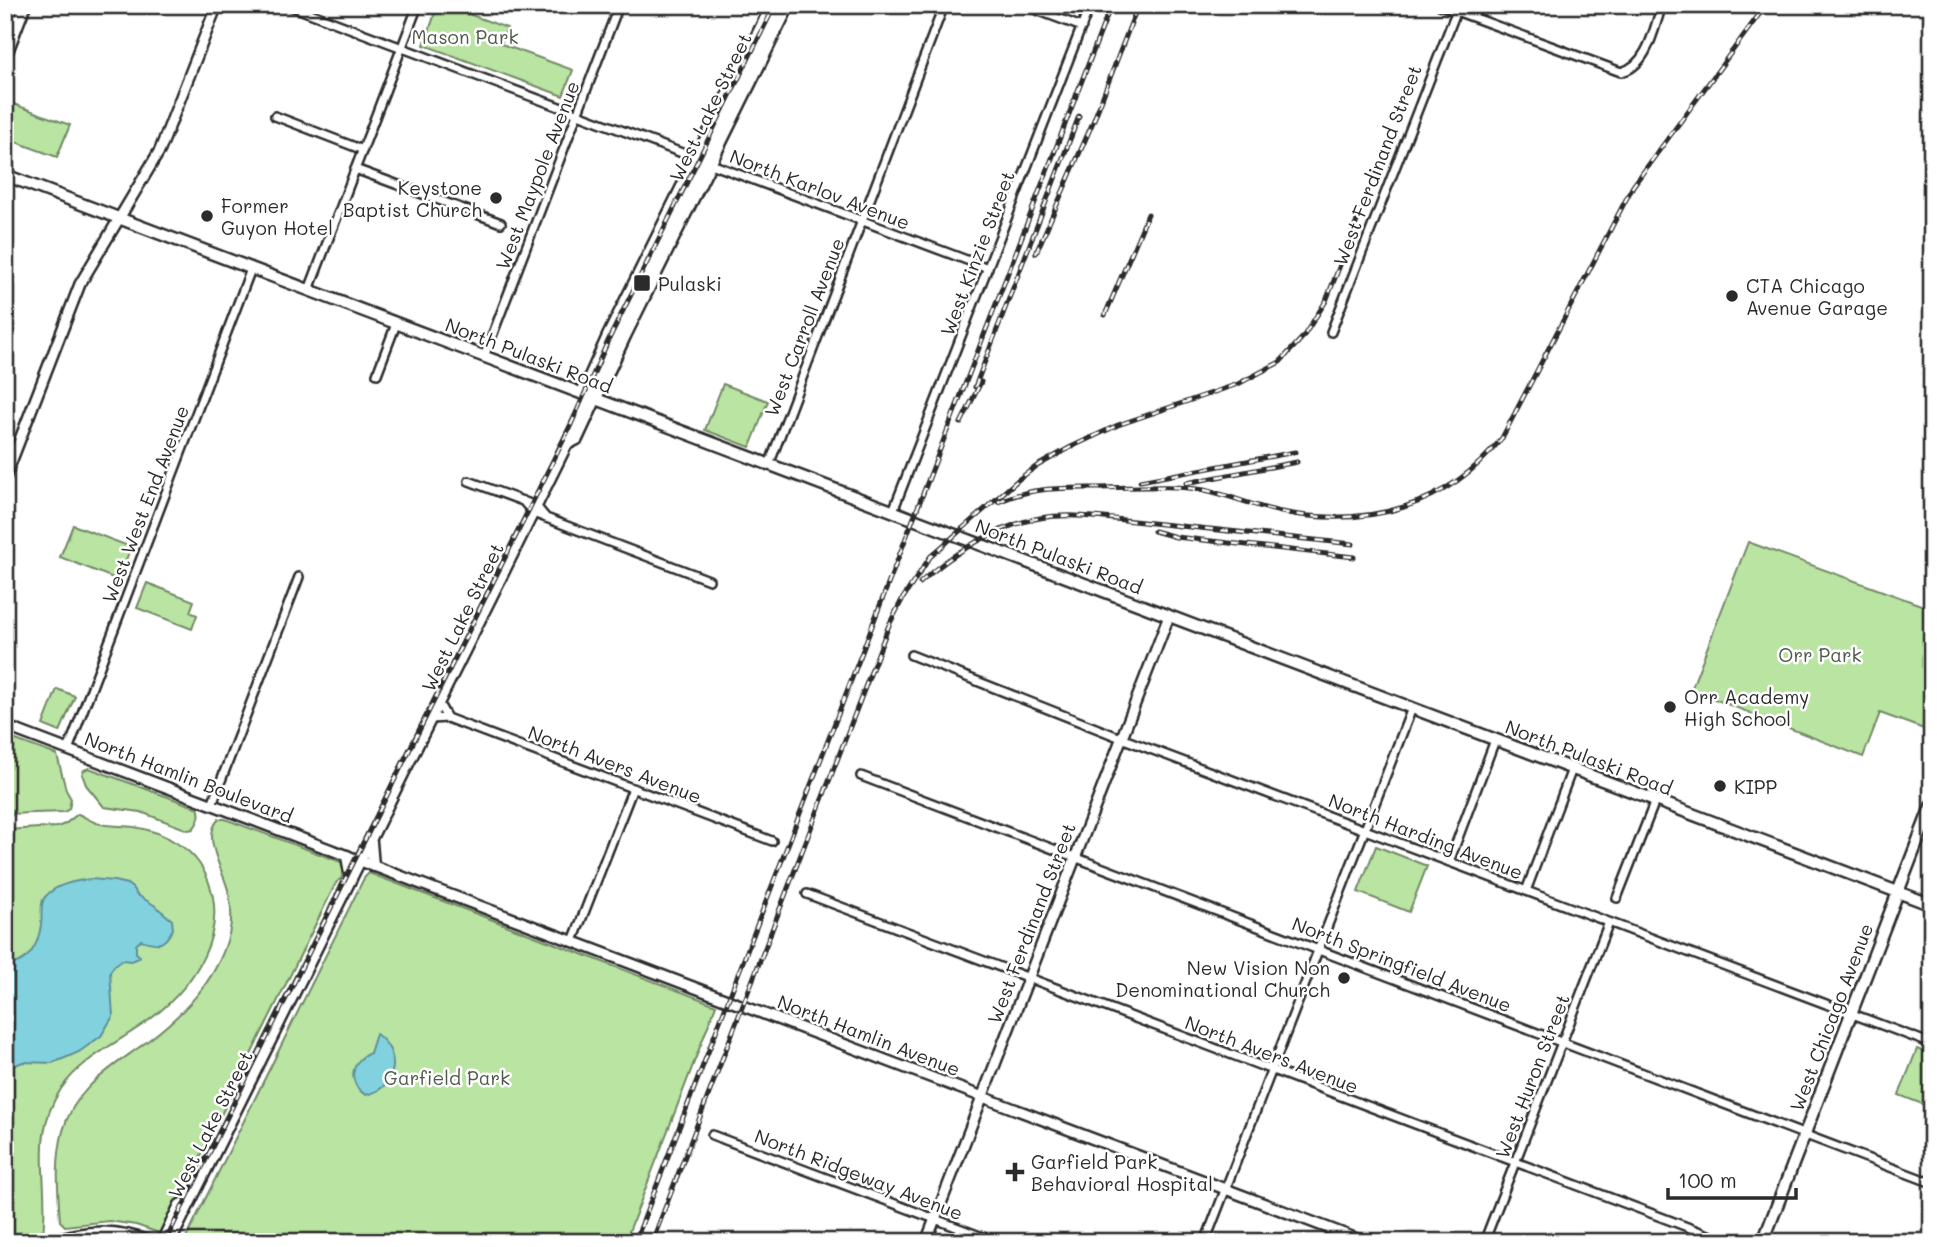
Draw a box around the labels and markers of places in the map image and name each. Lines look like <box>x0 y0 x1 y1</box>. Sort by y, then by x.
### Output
place label: Keystone Baptist Church <box>343 175 482 222</box>
marker: Keystone Baptist Church <box>488 190 504 206</box>
place label: Former Guyon Hotel <box>221 193 333 240</box>
marker: Former Guyon Hotel <box>199 208 215 224</box>
place label: Pulaski <box>658 271 722 296</box>
marker: Pulaski <box>632 273 652 293</box>
place label: CTA Chicago Avenue Garage <box>1746 273 1888 320</box>
marker: CTA Chicago Avenue Garage <box>1724 288 1740 304</box>
place label: Orr Academy High School <box>1684 684 1809 731</box>
marker: Orr Academy High School <box>1662 699 1678 715</box>
place label: KIPP <box>1734 774 1777 799</box>
marker: KIPP <box>1712 778 1728 794</box>
place label: New Vision Non Denominational Church <box>1115 955 1330 1002</box>
marker: New Vision Non Denominational Church <box>1336 970 1352 986</box>
place label: Garfield Park Behavioral Hospital <box>1031 1149 1213 1196</box>
marker: Garfield Park Behavioral Hospital <box>1005 1162 1025 1182</box>

